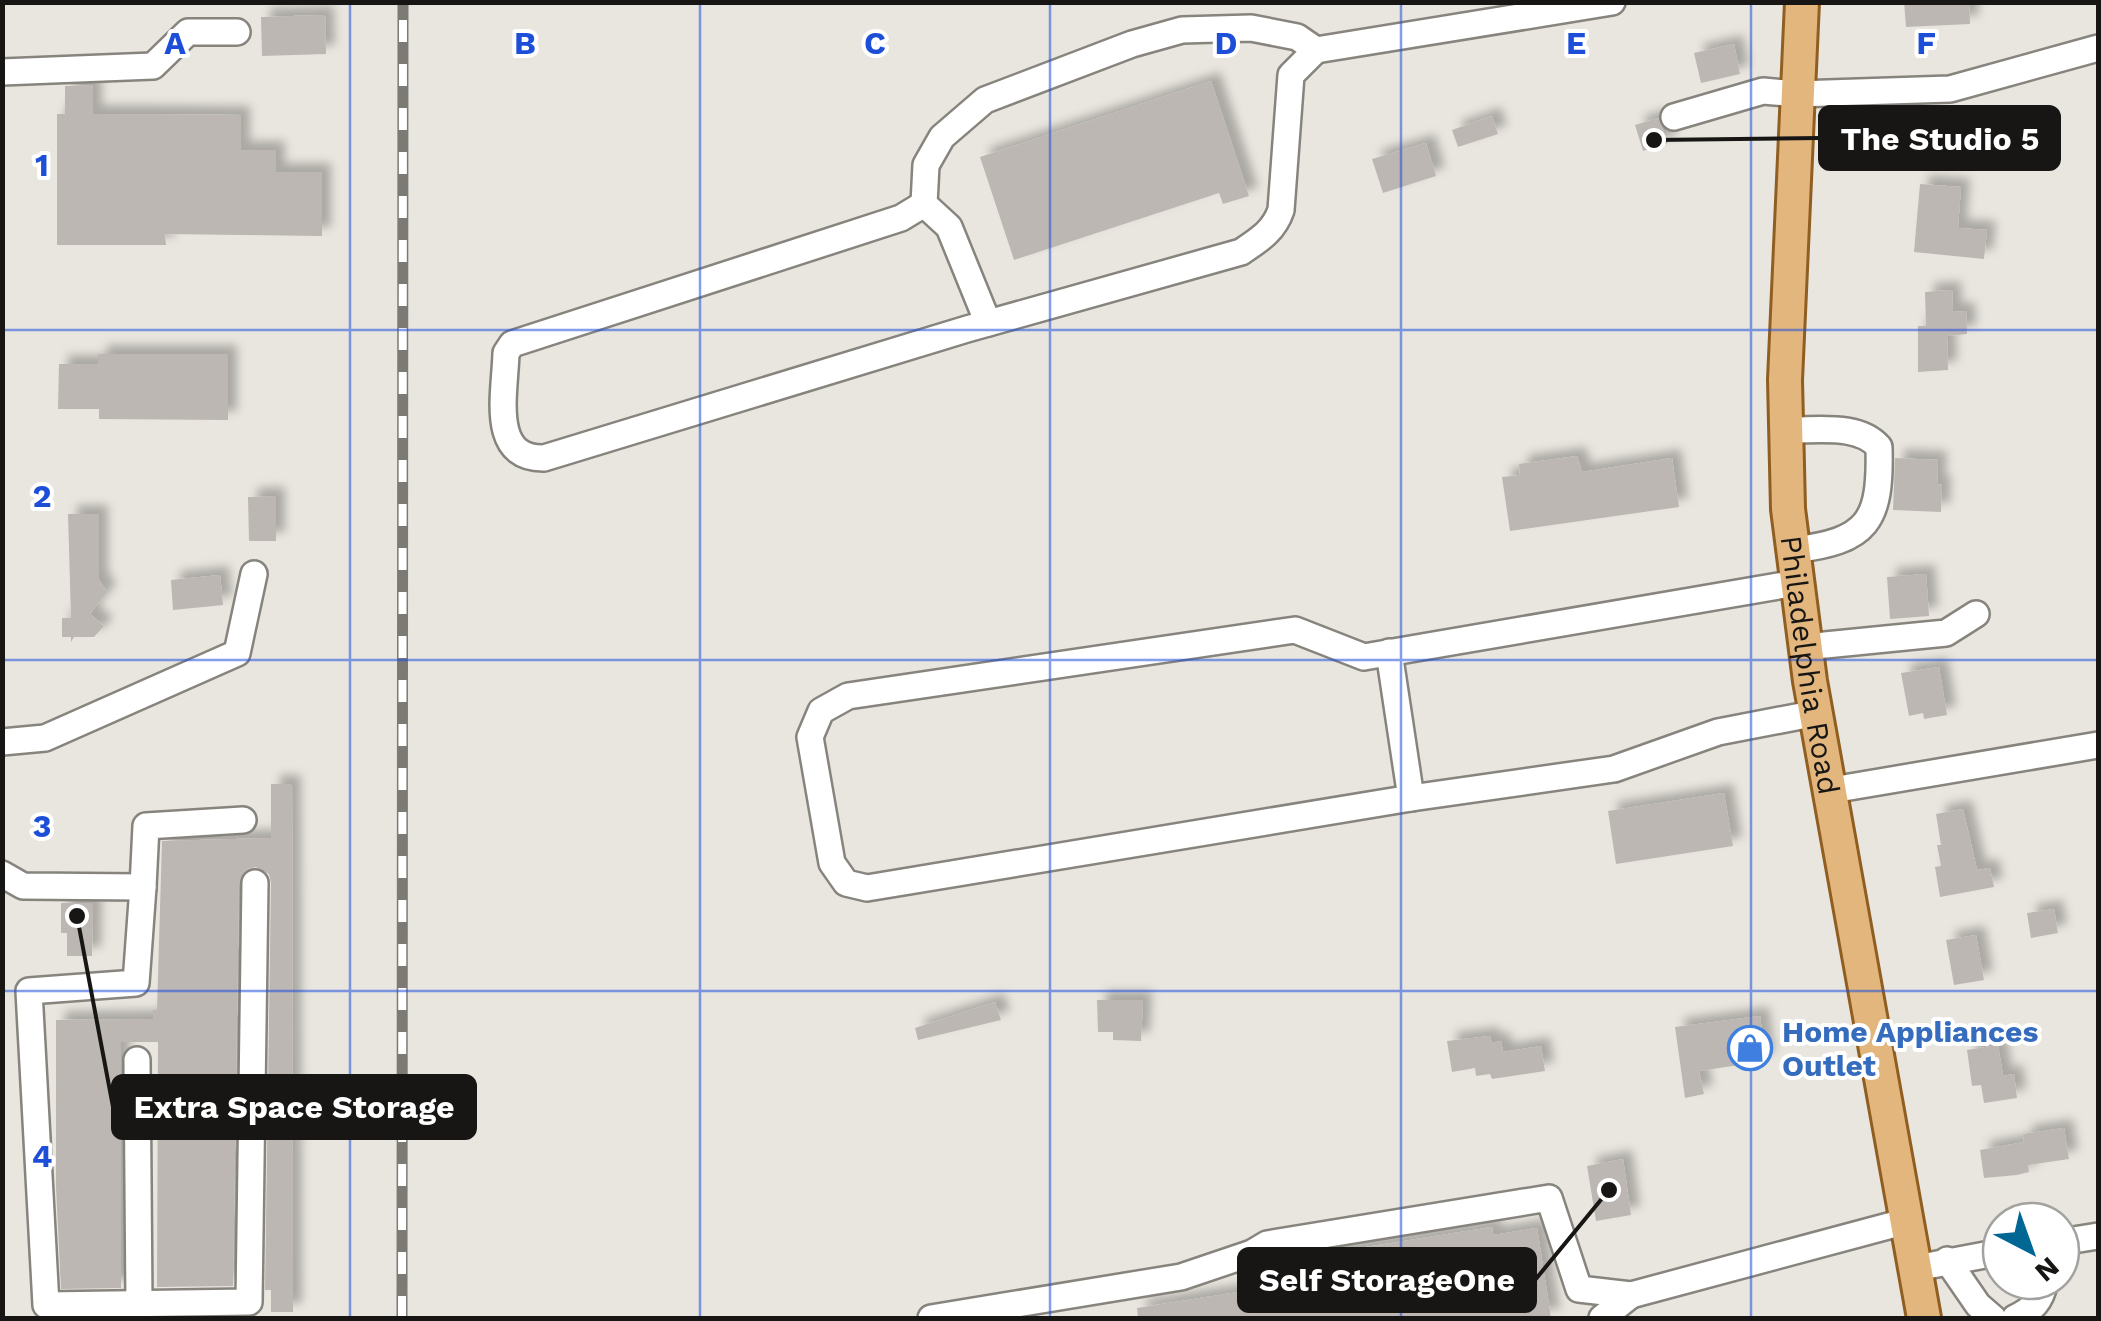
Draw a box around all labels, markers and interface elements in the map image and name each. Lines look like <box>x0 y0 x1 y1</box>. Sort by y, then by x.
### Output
text: A <box>164 24 186 62</box>
text: B <box>514 24 536 62</box>
text: C <box>864 24 886 62</box>
text: D <box>1215 24 1237 62</box>
text: E <box>1566 24 1586 62</box>
text: F <box>1916 24 1936 62</box>
callout: The Studio 5 <box>1820 107 2059 169</box>
text: The Studio 5 <box>1841 120 2039 158</box>
text: 1 <box>35 146 49 184</box>
text: 2 <box>32 477 52 515</box>
street label: Philadelphia Road <box>1774 533 1847 797</box>
text: 3 <box>33 807 51 845</box>
place label: Home Appliances Outlet <box>1782 1014 2038 1083</box>
shop icon: Home Appliances Outlet <box>1727 1025 1773 1071</box>
callout: Extra Space Storage <box>113 1076 475 1138</box>
text: Extra Space Storage <box>133 1088 455 1126</box>
text: 4 <box>32 1137 52 1175</box>
north arrow <box>1981 1201 2081 1301</box>
callout: Self StorageOne <box>1239 1249 1535 1311</box>
text: N <box>2028 1250 2066 1289</box>
text: Self StorageOne <box>1259 1261 1515 1299</box>

